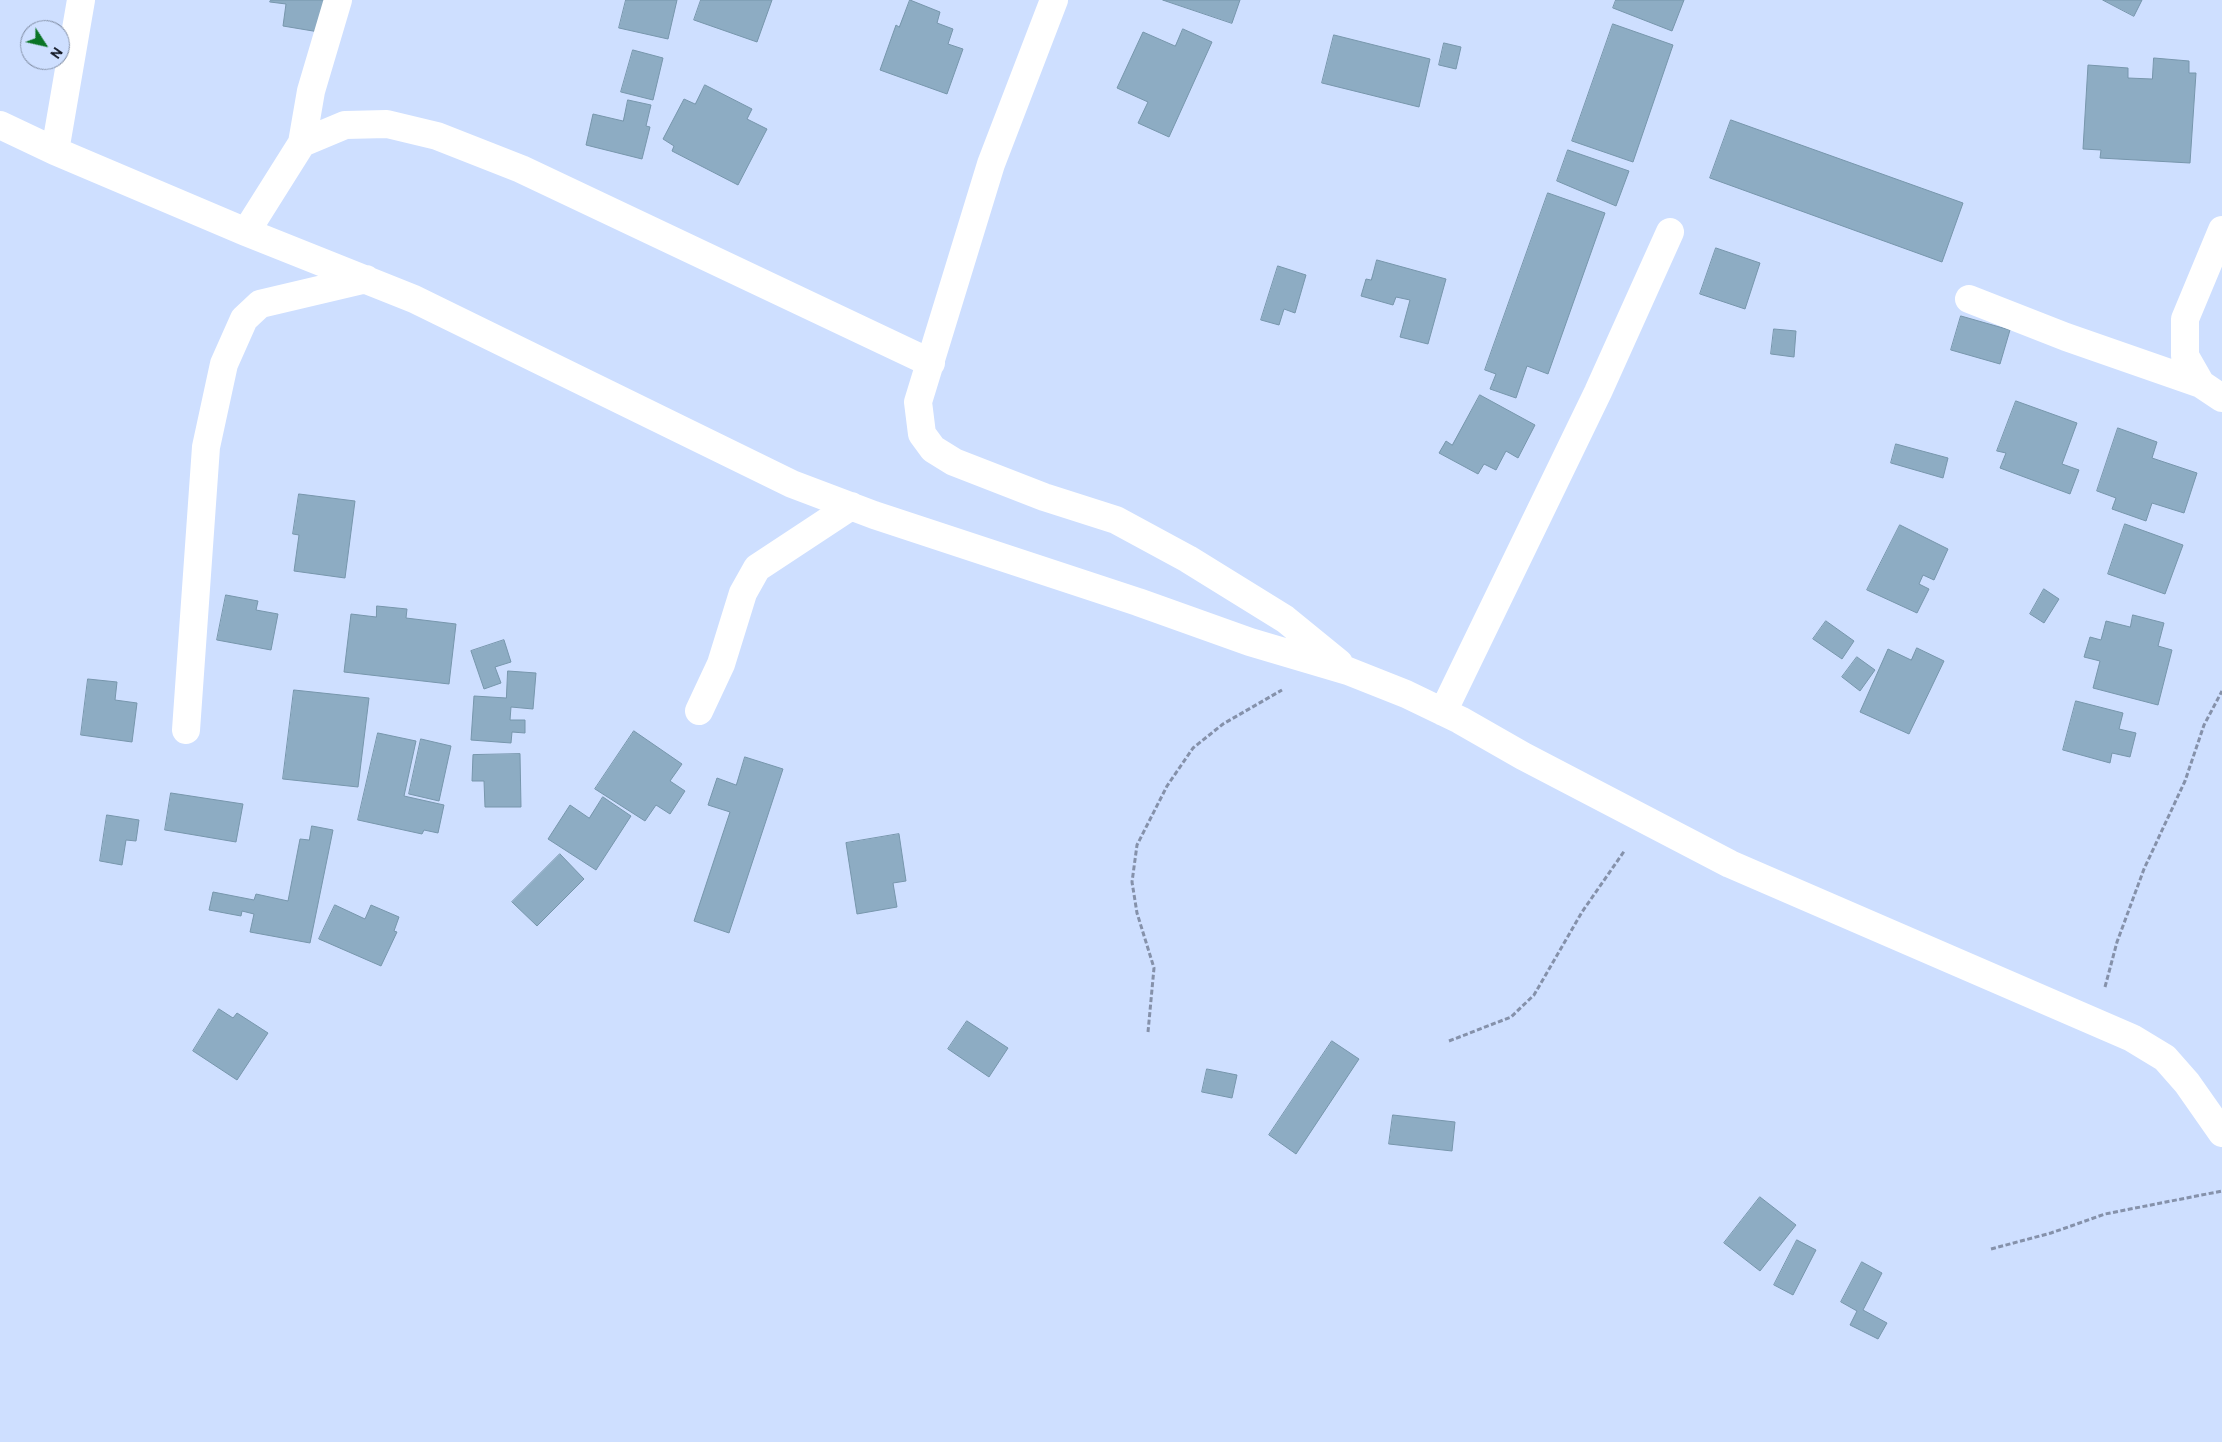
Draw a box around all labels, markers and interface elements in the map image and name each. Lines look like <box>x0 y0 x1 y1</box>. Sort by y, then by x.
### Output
north arrow <box>20 20 70 70</box>
text: N <box>46 44 67 62</box>

